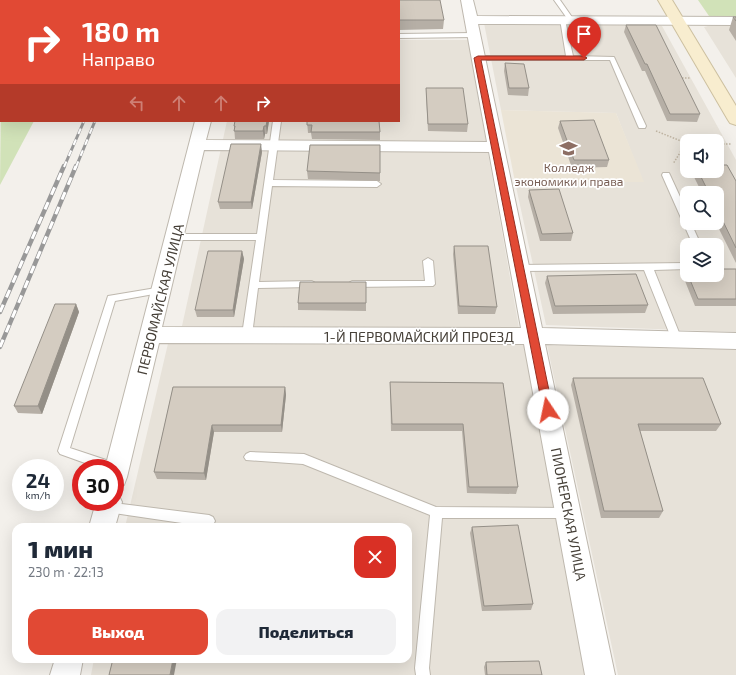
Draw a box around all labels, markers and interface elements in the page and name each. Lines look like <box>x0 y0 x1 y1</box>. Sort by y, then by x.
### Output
text: 180 m <box>82 14 160 48</box>
icon: right <box>16 16 68 68</box>
pin <box>567 17 601 58</box>
icon: arrive <box>573 23 595 45</box>
text: Направо <box>82 48 155 70</box>
icon: left <box>126 92 148 114</box>
icon: ahead <box>168 92 190 114</box>
icon: ahead <box>210 92 232 114</box>
icon: right <box>252 92 274 114</box>
map controls <box>680 134 724 282</box>
button: sound <box>680 134 724 178</box>
school or university icon: Колледж экономики и права <box>559 138 579 158</box>
place label: Колледж экономики и права <box>515 160 623 188</box>
button: search <box>680 186 724 230</box>
street label: ПЕРВОМАЙСКАЯ УЛИЦА <box>133 221 187 376</box>
button: layers <box>680 238 724 282</box>
street label: 1-Й ПЕРВОМАЙСКИЙ ПРОЕЗД <box>324 328 514 345</box>
position arrow <box>527 389 569 431</box>
street label: ПИОНЕРСКАЯ УЛИЦА <box>548 446 590 582</box>
speed limit sign: 30 <box>72 459 124 511</box>
text: 24 <box>26 468 50 492</box>
text: km/h <box>26 489 50 501</box>
text: 1 мин <box>28 534 93 563</box>
button: close <box>354 536 396 578</box>
text: 230 m · 22:13 <box>28 564 104 580</box>
button: Выход <box>28 609 208 655</box>
button: Поделиться <box>216 609 396 655</box>

